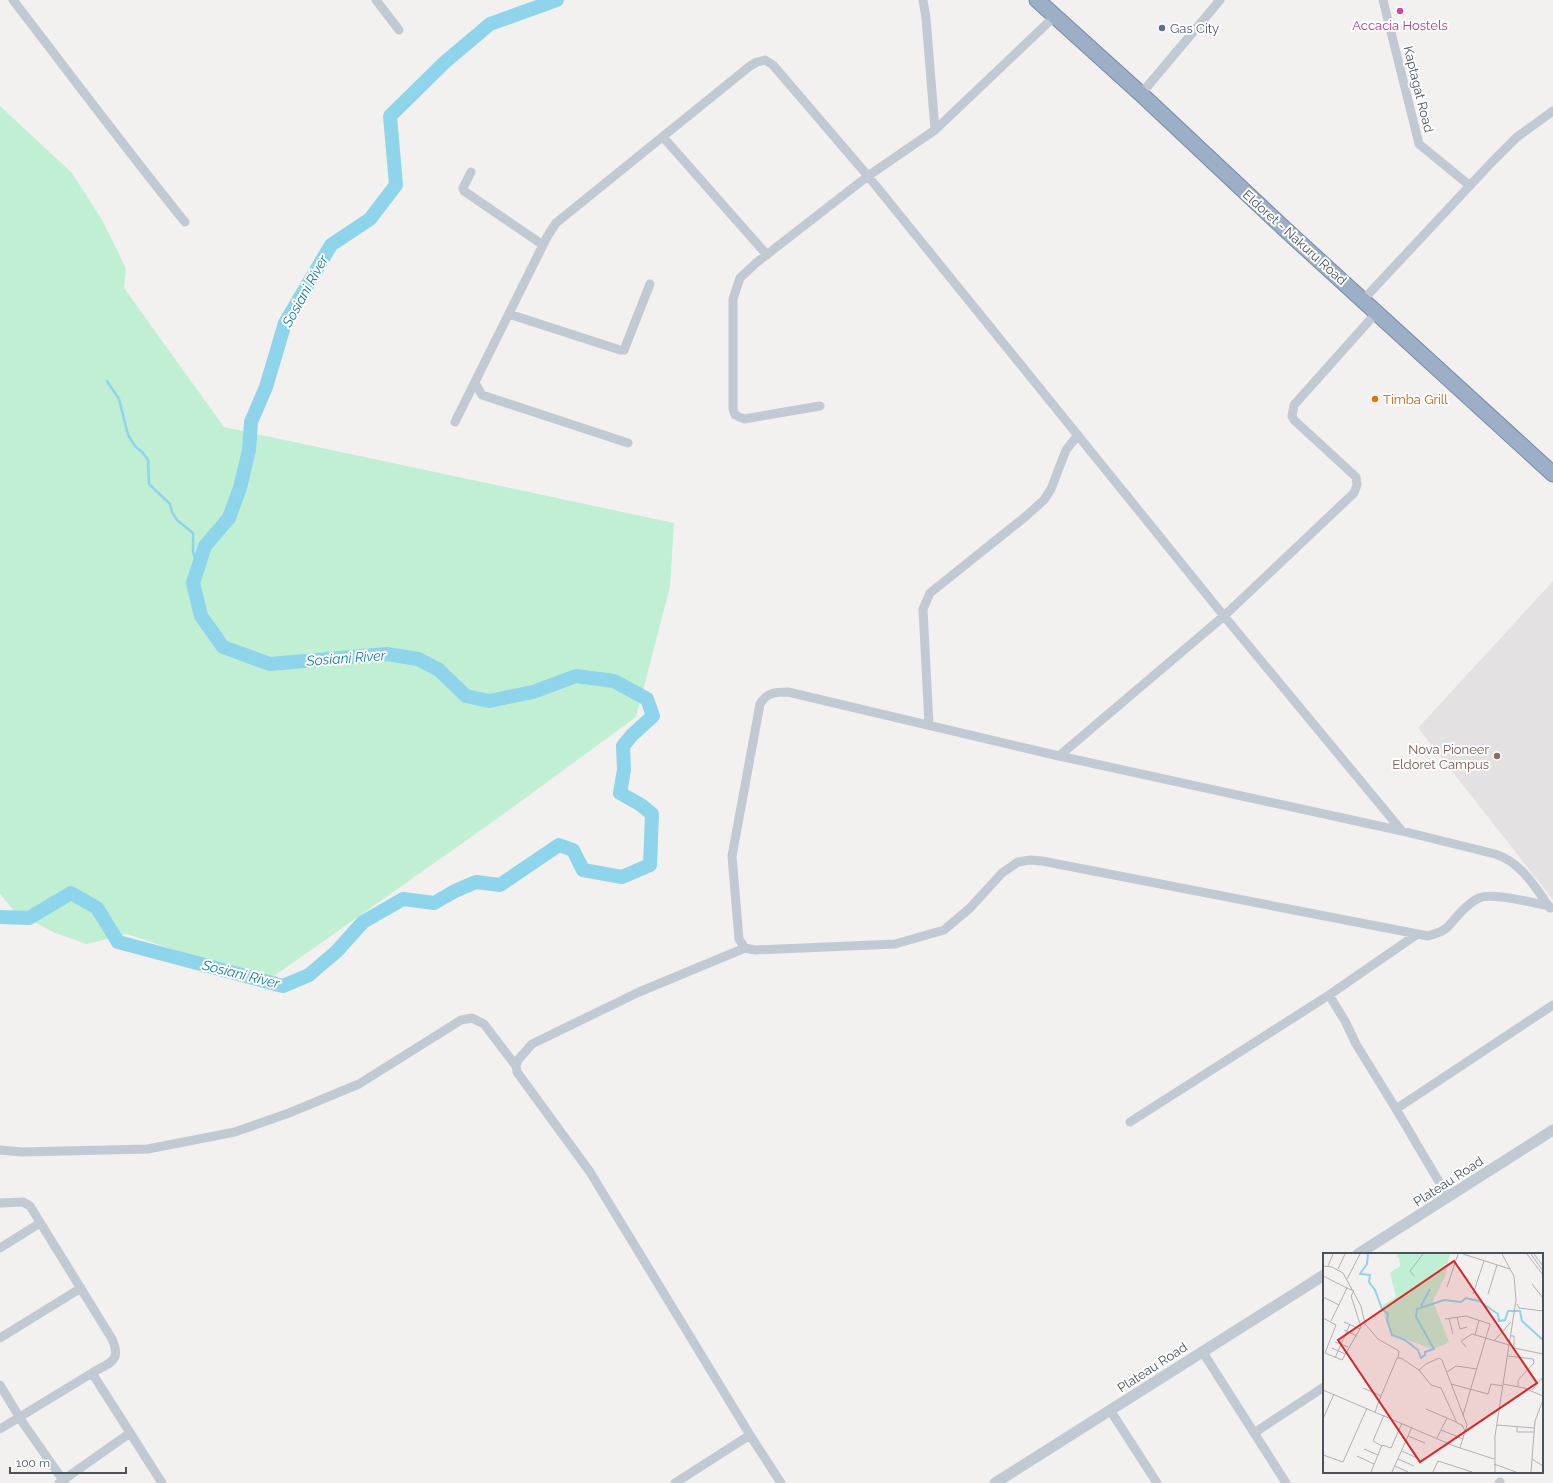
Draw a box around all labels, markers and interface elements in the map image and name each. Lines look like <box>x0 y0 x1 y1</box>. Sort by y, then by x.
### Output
marker: Accacia Hostels <box>1395 6 1405 16</box>
place label: Accacia Hostels <box>1352 18 1448 33</box>
place label: Gas City <box>1170 21 1219 36</box>
marker: Gas City <box>1157 23 1167 33</box>
street label: Kaptagat Road <box>1401 44 1437 134</box>
street label: Eldoret - Nakuru Road <box>1240 187 1350 288</box>
water label: Sosiani River <box>278 251 332 330</box>
place label: Timba Grill <box>1383 392 1448 407</box>
marker: Timba Grill <box>1370 394 1380 404</box>
water label: Sosiani River <box>305 647 387 669</box>
place label: Nova Pioneer Eldoret Campus <box>1392 742 1489 772</box>
marker: Nova Pioneer Eldoret Campus <box>1492 751 1502 761</box>
water label: Sosiani River <box>200 956 282 992</box>
street label: Plateau Road <box>1411 1153 1486 1209</box>
inset map <box>1323 1253 1543 1473</box>
street label: Plateau Road <box>1115 1339 1190 1395</box>
scale bar <box>10 1449 126 1475</box>
text: 100 m <box>16 1456 50 1470</box>

